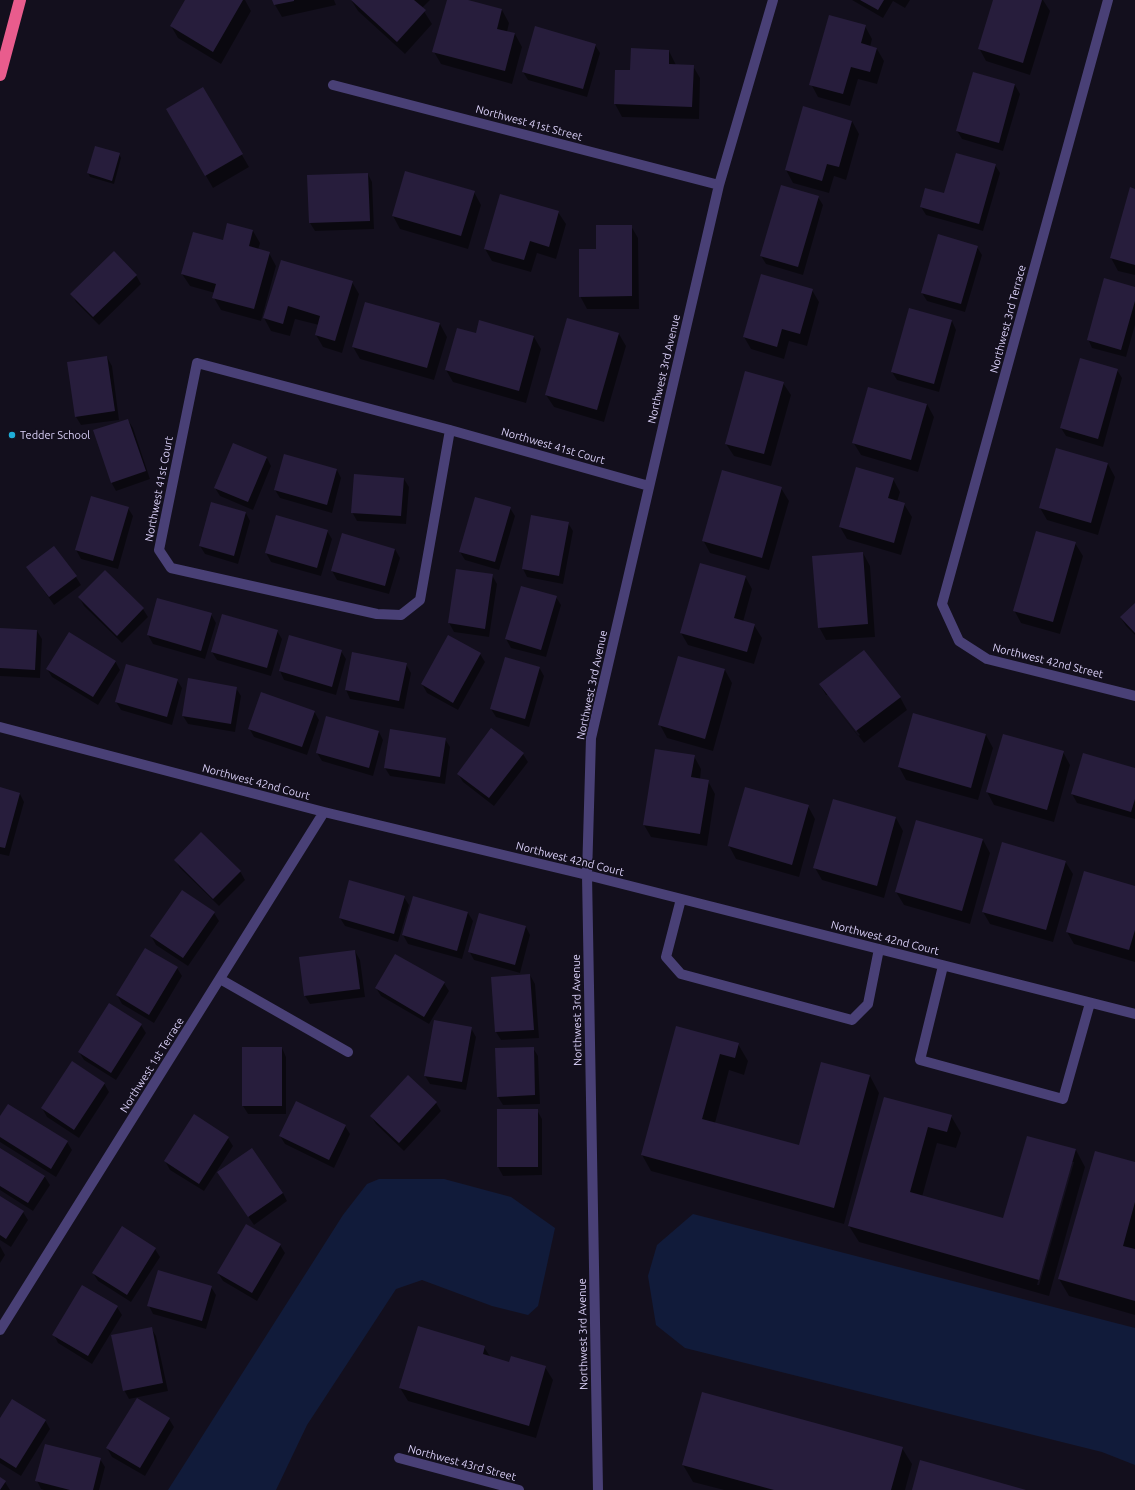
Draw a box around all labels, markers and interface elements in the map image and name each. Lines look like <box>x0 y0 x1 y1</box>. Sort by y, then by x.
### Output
street label: Northwest 41st Street <box>474 102 584 144</box>
street label: Northwest 3rd Terrace <box>987 264 1029 374</box>
street label: Northwest 3rd Avenue <box>645 313 683 425</box>
street label: Northwest 41st Court <box>500 425 606 467</box>
place label: Tedder School <box>20 428 90 442</box>
marker: Tedder School <box>7 430 17 440</box>
street label: Northwest 41st Court <box>142 435 176 543</box>
street label: Northwest 3rd Avenue <box>574 629 610 741</box>
street label: Northwest 42nd Street <box>991 641 1105 681</box>
street label: Northwest 42nd Court <box>201 761 311 803</box>
street label: Northwest 42nd Court <box>515 839 625 879</box>
street label: Northwest 42nd Court <box>830 918 940 958</box>
street label: Northwest 3rd Avenue <box>569 954 585 1066</box>
street label: Northwest 1st Terrace <box>117 1015 187 1115</box>
street label: Northwest 3rd Avenue <box>575 1278 591 1390</box>
street label: Northwest 43rd Street <box>406 1442 518 1484</box>

